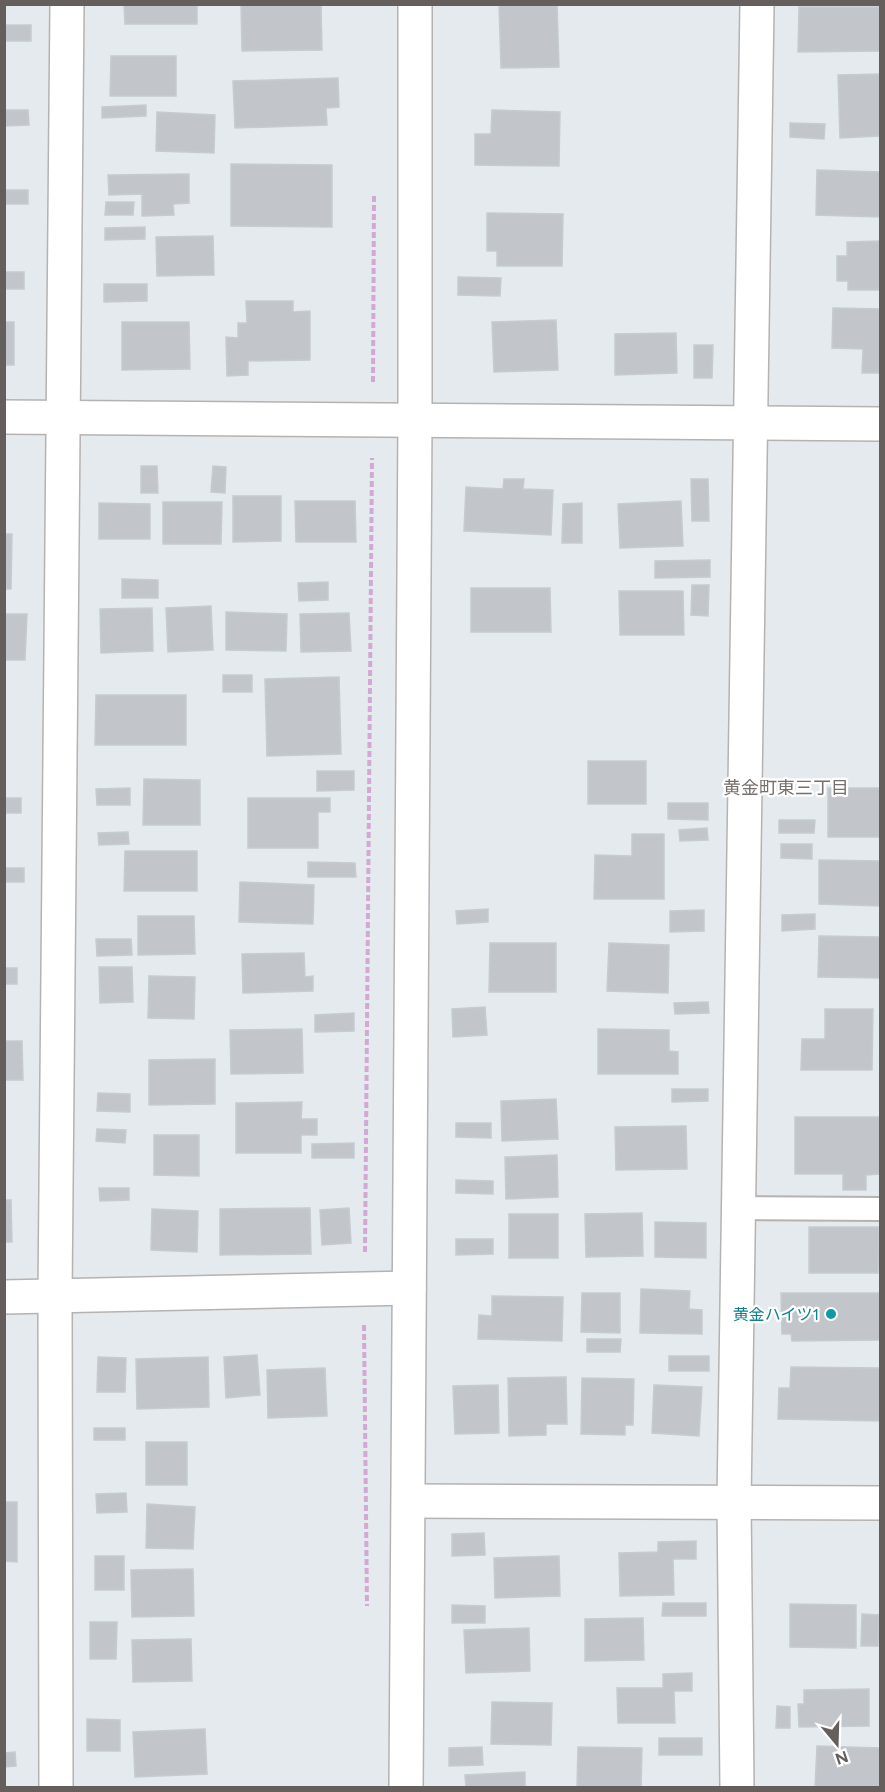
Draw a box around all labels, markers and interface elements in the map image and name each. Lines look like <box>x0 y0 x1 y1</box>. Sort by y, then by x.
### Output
district label: 黄金町東三丁目 <box>723 777 849 799</box>
place label: 黄金ハイツ1 <box>733 1305 819 1324</box>
marker: 黄金ハイツ1 <box>824 1307 838 1321</box>
north arrow <box>807 1714 867 1774</box>
text: N <box>833 1747 851 1769</box>

